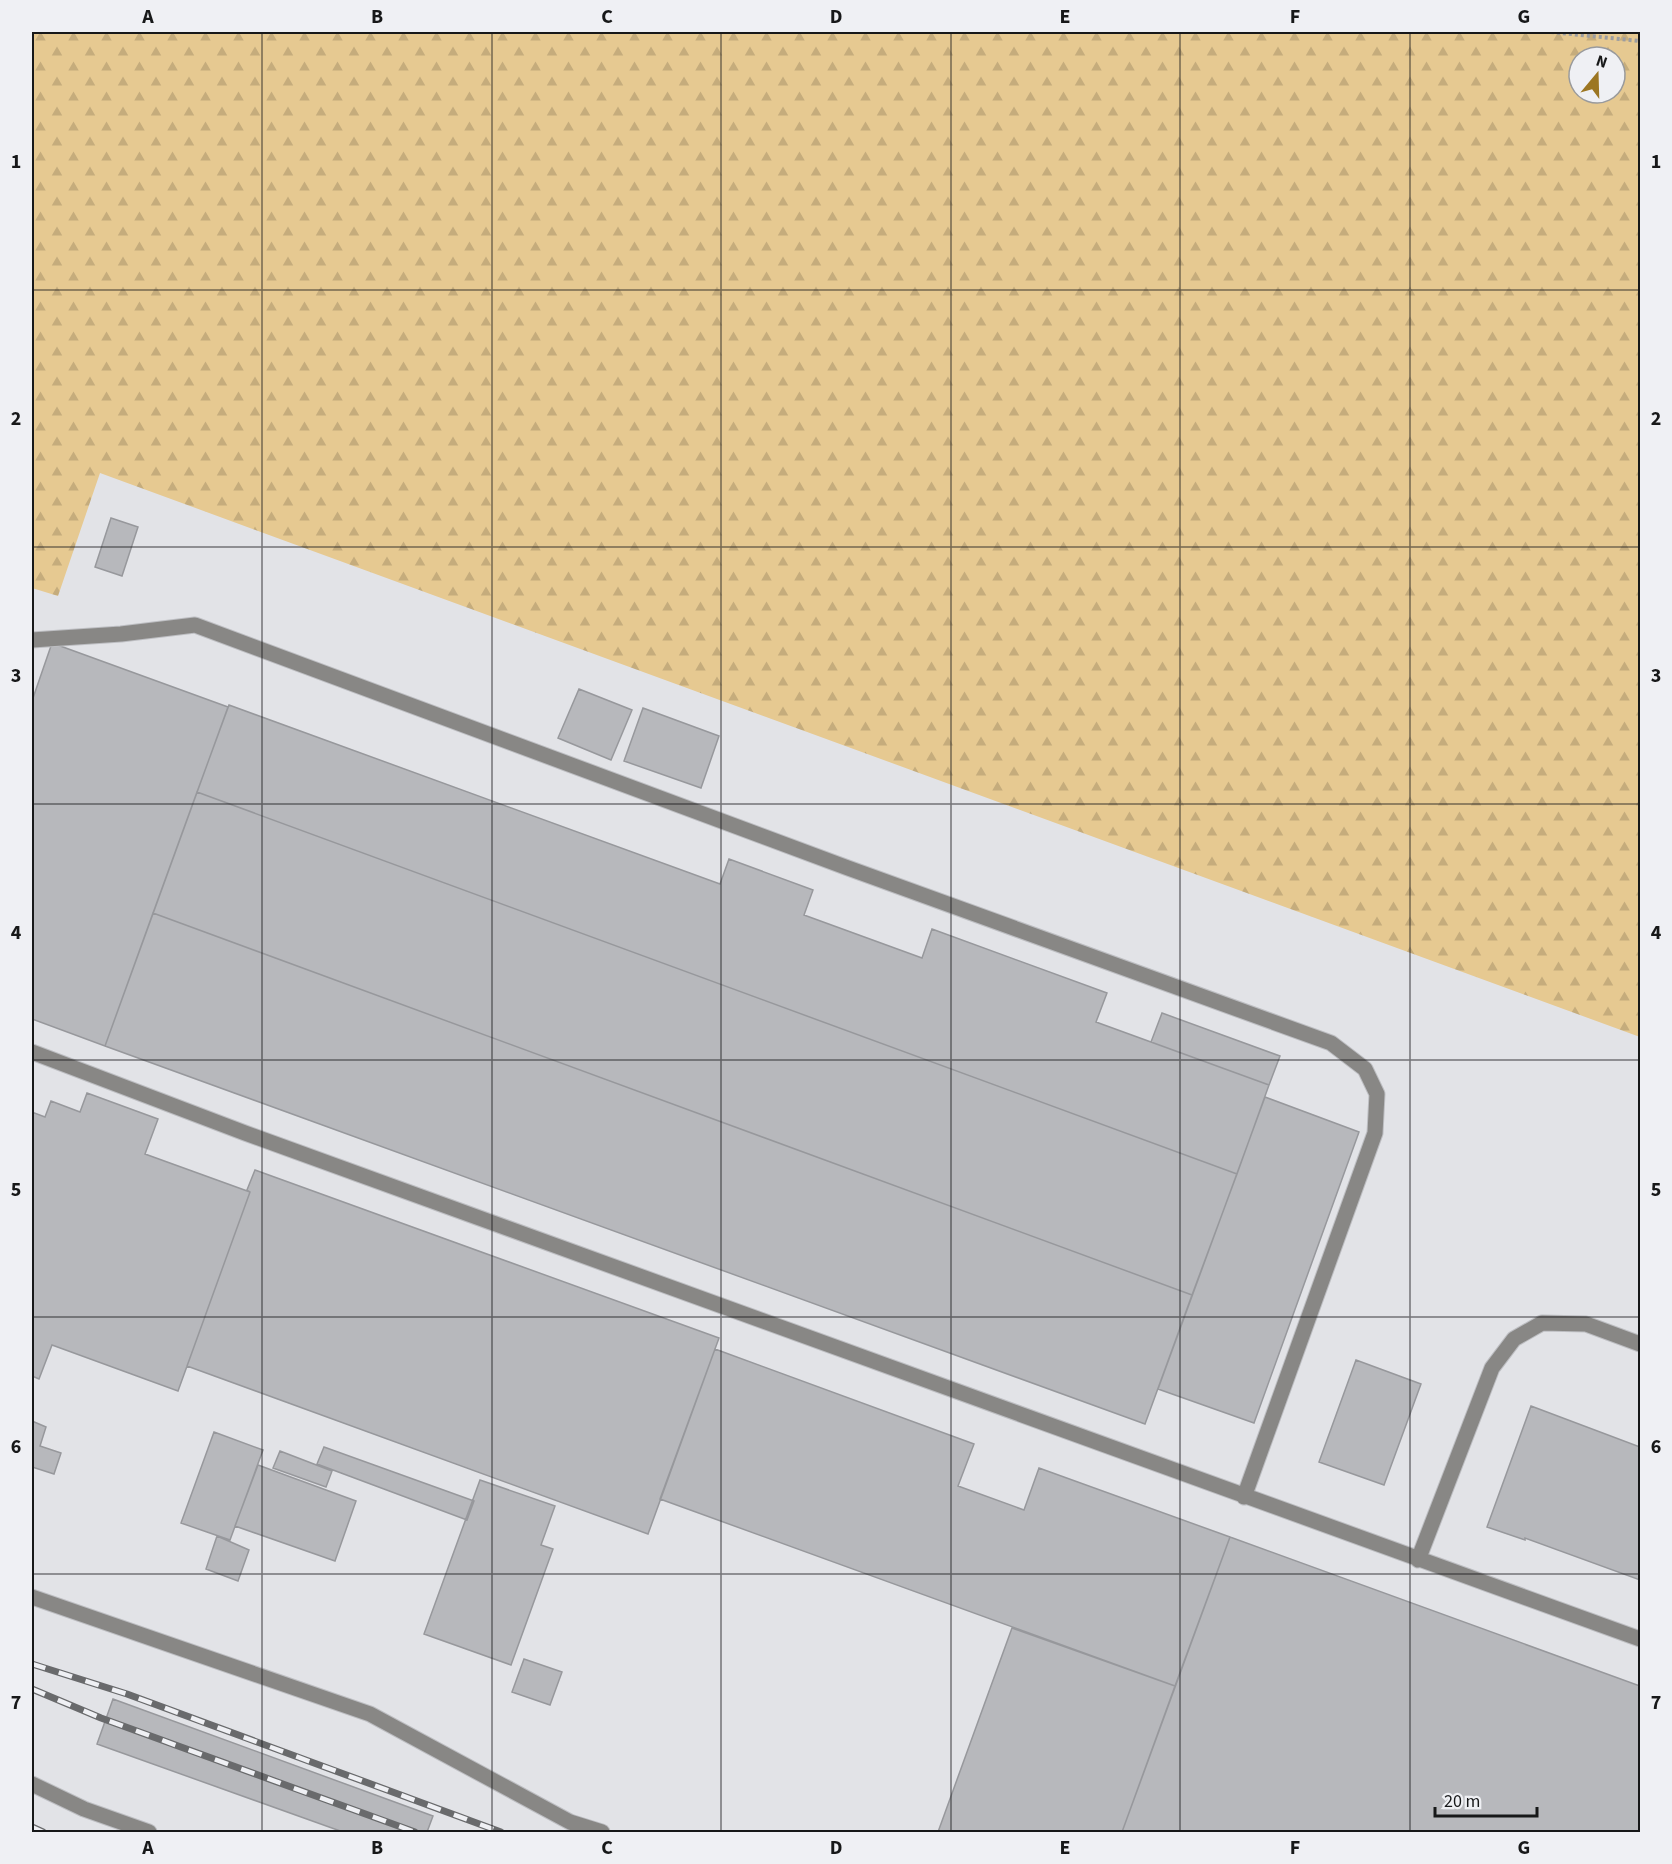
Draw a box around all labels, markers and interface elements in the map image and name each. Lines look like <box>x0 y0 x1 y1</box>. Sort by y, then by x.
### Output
text: A <box>141 3 154 31</box>
text: B <box>371 3 383 31</box>
text: C <box>601 3 613 31</box>
text: D <box>830 3 842 31</box>
text: E <box>1060 3 1070 31</box>
text: F <box>1290 3 1300 31</box>
text: G <box>1518 3 1530 31</box>
north arrow <box>1567 45 1627 105</box>
text: N <box>1593 50 1610 74</box>
text: 1 <box>11 148 21 176</box>
text: 1 <box>1651 148 1661 176</box>
text: 2 <box>11 405 21 433</box>
text: 2 <box>1651 405 1661 433</box>
text: 3 <box>11 662 21 690</box>
text: 3 <box>1651 662 1661 690</box>
text: 4 <box>11 919 22 947</box>
text: 4 <box>1651 919 1662 947</box>
text: 5 <box>11 1176 21 1204</box>
text: 5 <box>1651 1176 1661 1204</box>
text: 6 <box>11 1433 21 1461</box>
text: 6 <box>1651 1433 1661 1461</box>
text: 7 <box>11 1689 21 1717</box>
text: 7 <box>1651 1689 1661 1717</box>
scale bar <box>1435 1780 1537 1818</box>
text: 20 m <box>1444 1789 1480 1814</box>
text: A <box>141 1834 154 1862</box>
text: B <box>371 1834 383 1862</box>
text: C <box>601 1834 613 1862</box>
text: D <box>830 1834 842 1862</box>
text: E <box>1060 1834 1070 1862</box>
text: F <box>1290 1834 1300 1862</box>
text: G <box>1518 1834 1530 1862</box>

